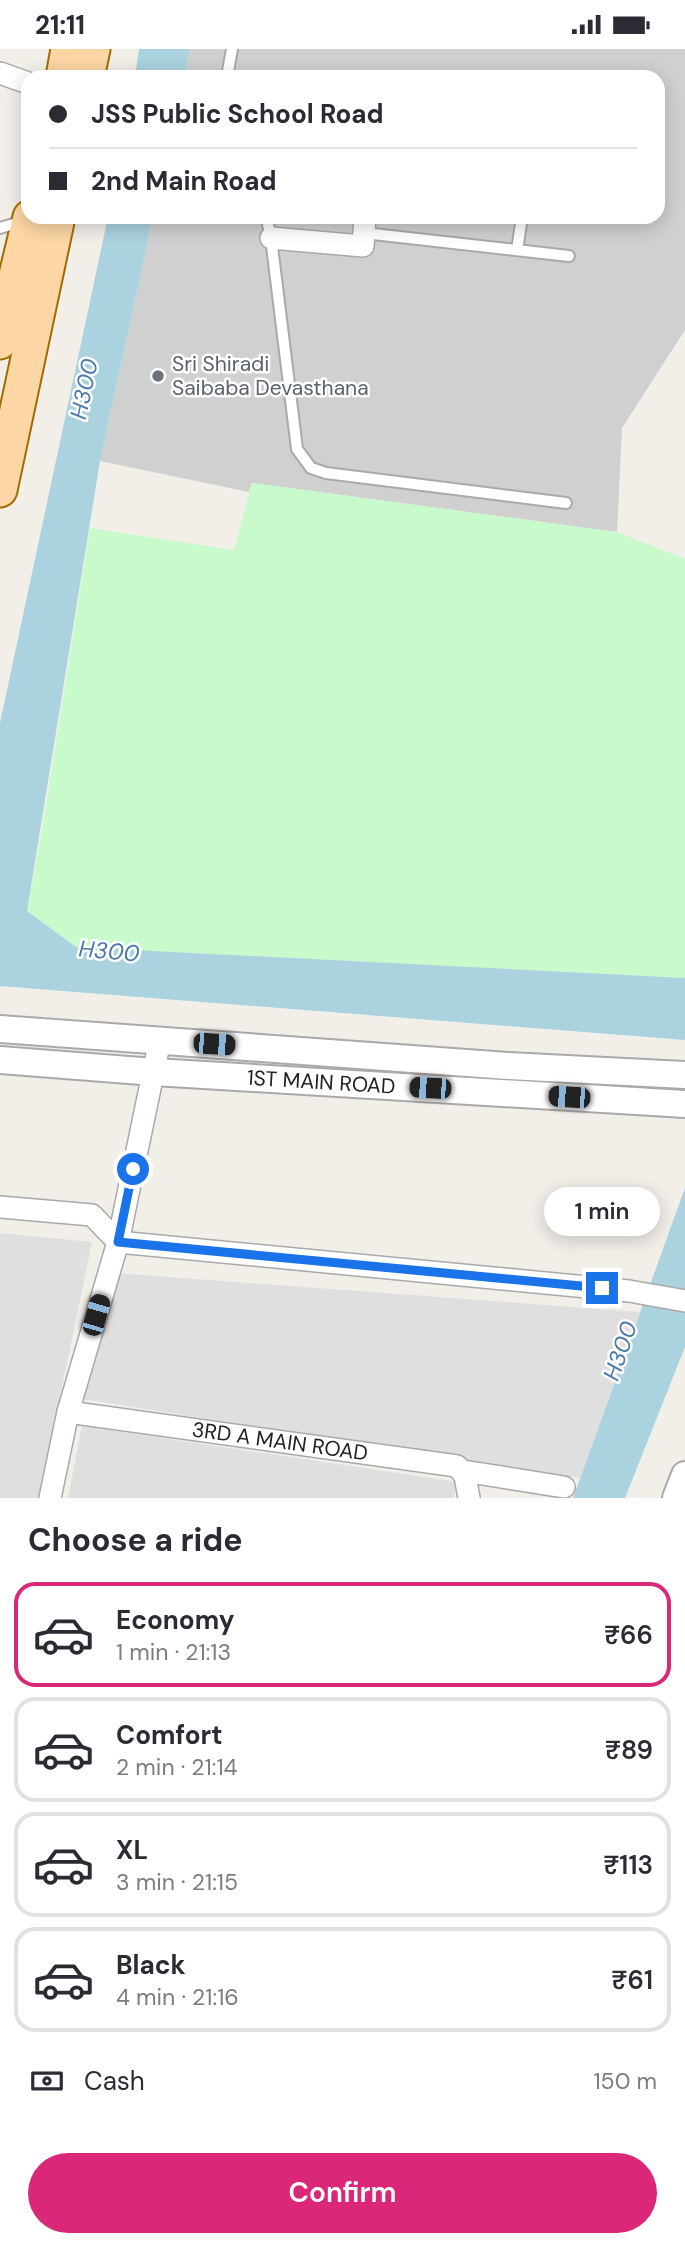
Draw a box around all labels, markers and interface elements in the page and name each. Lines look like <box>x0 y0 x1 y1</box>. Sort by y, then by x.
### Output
text: 21:11 <box>35 8 85 42</box>
text: JSS Public School Road <box>91 97 384 131</box>
text: 2nd Main Road <box>91 164 276 198</box>
place label: Sri Shiradi Saibaba Devasthana <box>172 350 369 402</box>
water label: H300 <box>63 356 105 422</box>
marker: Sri Shiradi Saibaba Devasthana <box>150 368 166 384</box>
water label: H300 <box>77 933 141 969</box>
car <box>193 1032 236 1056</box>
street label: 1ST MAIN ROAD <box>246 1064 396 1101</box>
car <box>409 1076 452 1100</box>
car <box>548 1085 591 1109</box>
route start <box>117 1153 149 1185</box>
callout: 1 min <box>544 1187 660 1235</box>
text: 1 min <box>575 1196 629 1226</box>
route end <box>586 1272 618 1304</box>
car <box>81 1292 112 1338</box>
water label: H300 <box>596 1317 644 1385</box>
street label: 3RD A MAIN ROAD <box>190 1415 370 1467</box>
text: Choose a ride <box>28 1519 243 1561</box>
icon: car <box>32 1603 95 1666</box>
text: Economy <box>116 1603 234 1637</box>
text: ₹66 <box>604 1618 653 1652</box>
text: 1 min · 21:13 <box>116 1637 231 1667</box>
icon: car <box>32 1718 95 1781</box>
text: Comfort <box>116 1718 222 1752</box>
text: ₹89 <box>605 1733 653 1767</box>
text: 2 min · 21:14 <box>116 1752 238 1782</box>
icon: car <box>32 1833 95 1896</box>
text: XL <box>116 1833 148 1867</box>
text: ₹113 <box>603 1848 653 1882</box>
text: 3 min · 21:15 <box>116 1867 238 1897</box>
icon: car <box>32 1948 95 2011</box>
text: Black <box>116 1948 186 1982</box>
text: ₹61 <box>611 1963 653 1997</box>
text: 4 min · 21:16 <box>116 1982 239 2012</box>
icon: cash <box>28 2062 66 2100</box>
text: Cash <box>84 2064 145 2098</box>
text: 150 m <box>593 2066 657 2096</box>
button: Confirm <box>28 2153 657 2233</box>

